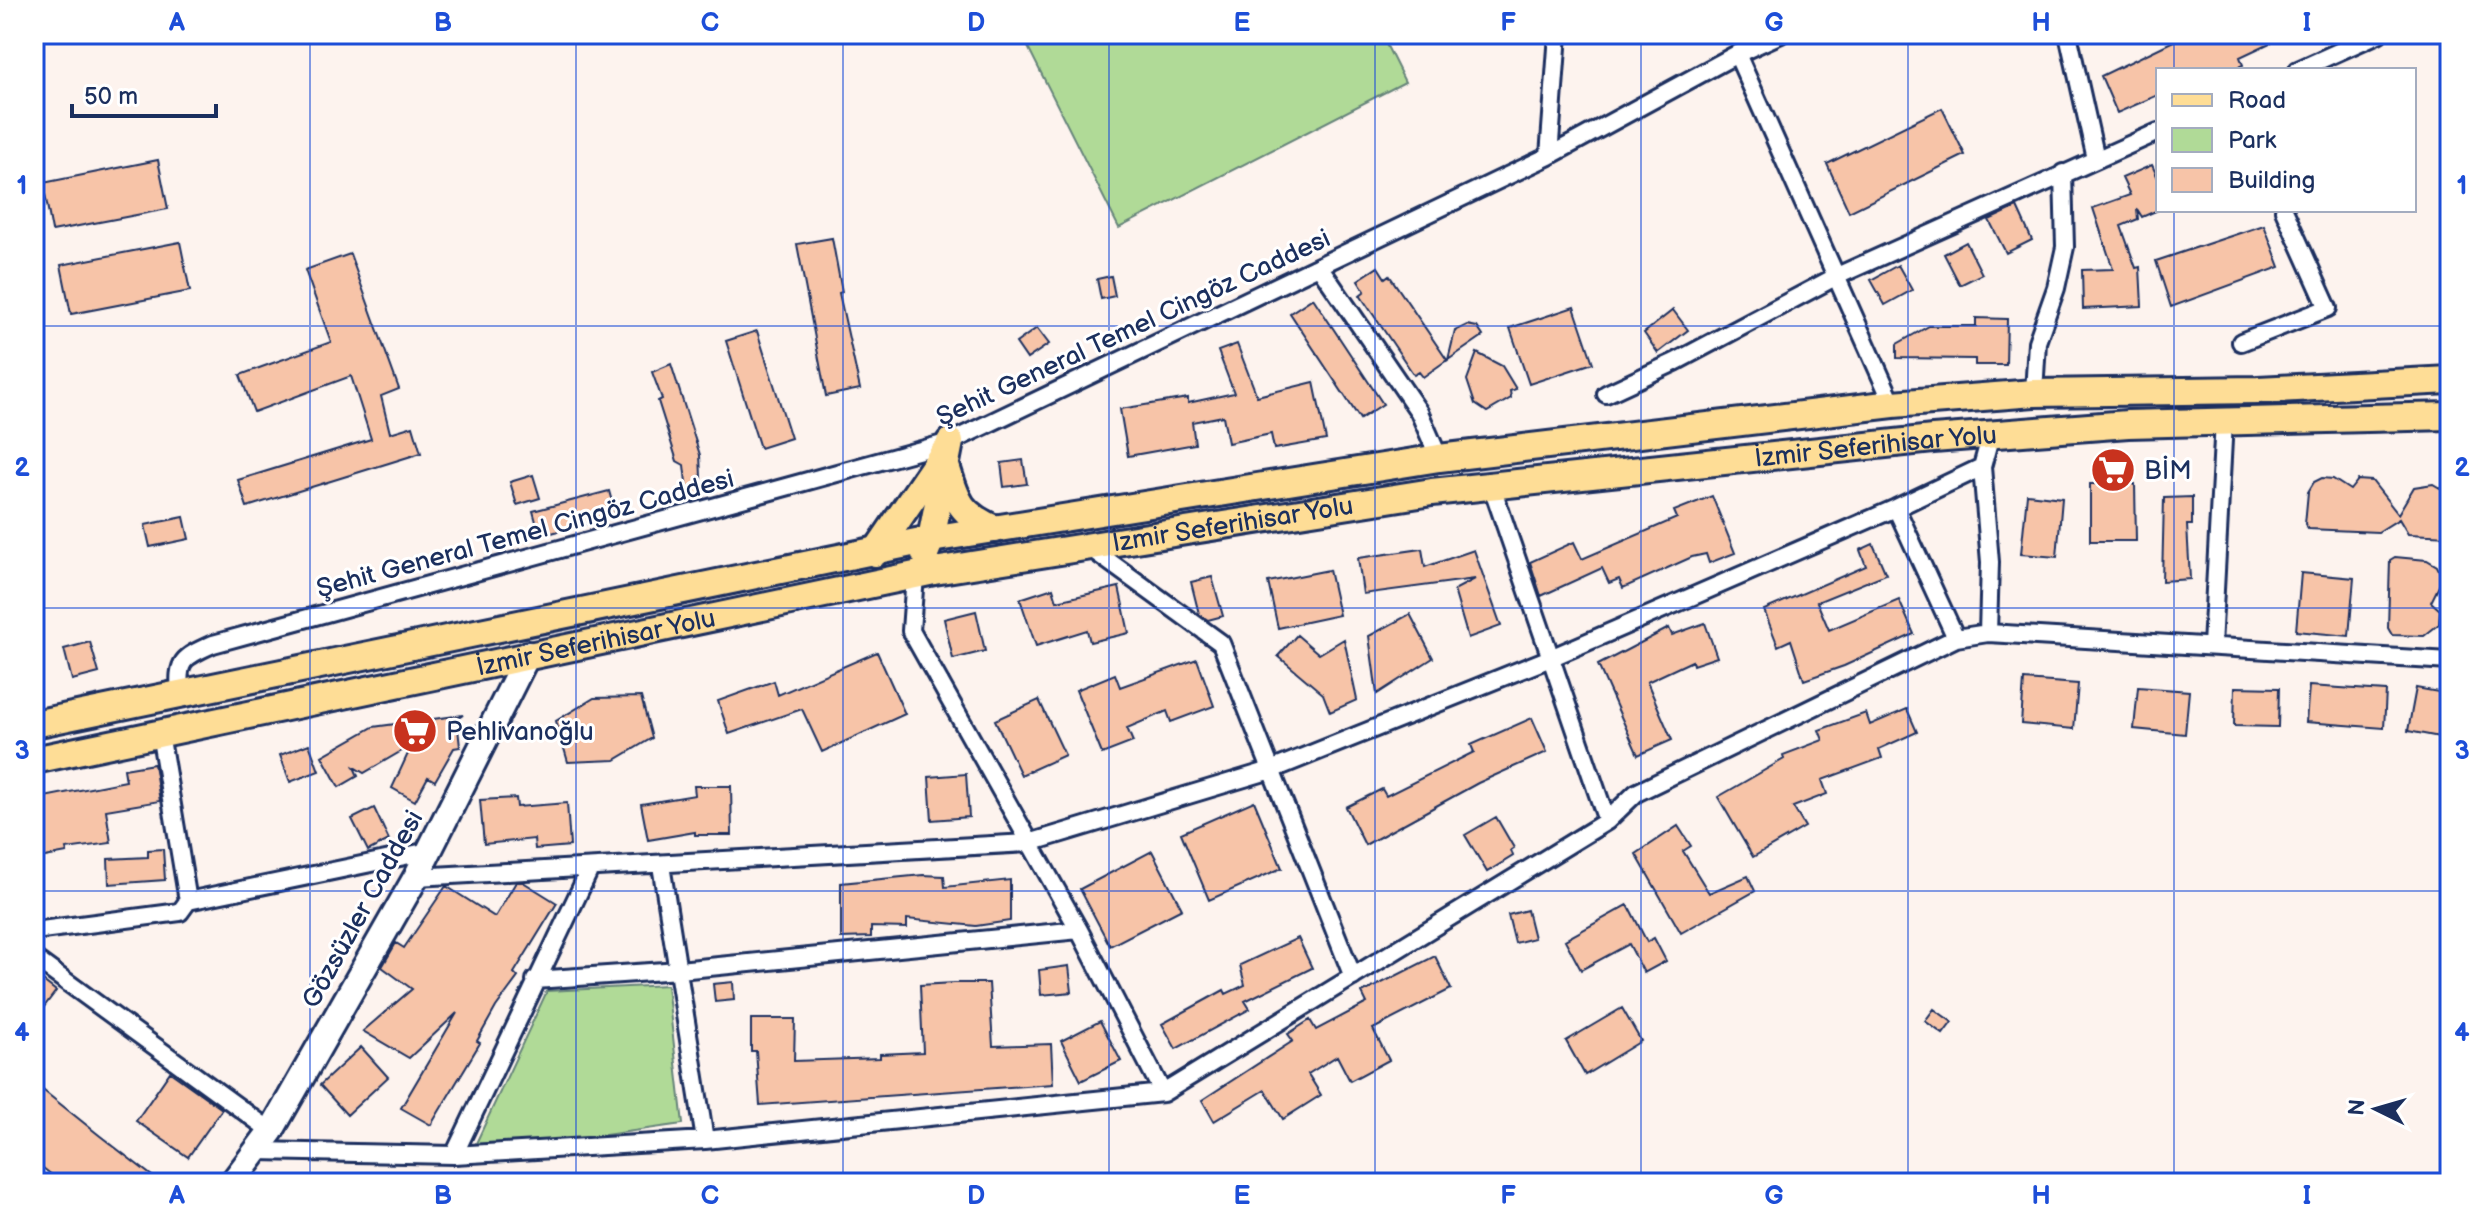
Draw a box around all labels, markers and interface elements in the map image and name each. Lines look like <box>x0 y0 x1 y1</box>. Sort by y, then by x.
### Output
text: A <box>168 8 185 39</box>
text: B <box>434 8 452 39</box>
text: C <box>701 8 719 39</box>
text: D <box>967 8 985 39</box>
text: E <box>1234 8 1251 39</box>
text: F <box>1500 8 1516 39</box>
text: G <box>1764 8 1784 39</box>
text: H <box>2031 8 2051 39</box>
text: I <box>2303 8 2311 39</box>
scale bar <box>72 68 216 118</box>
legend <box>2156 68 2416 212</box>
text: 50 m <box>84 82 138 111</box>
text: Road <box>2228 86 2286 115</box>
text: Park <box>2228 126 2276 155</box>
text: Building <box>2228 166 2315 195</box>
text: 1 <box>17 171 27 202</box>
text: 1 <box>2457 171 2467 202</box>
street label: Şehit General Temel Cingöz Caddesi <box>932 223 1335 433</box>
street label: İzmir Seferihisar Yolu <box>1753 420 1998 475</box>
supermarket icon: BİM <box>2089 446 2137 494</box>
text: 2 <box>14 453 30 484</box>
text: 2 <box>2454 453 2470 484</box>
place label: BİM <box>2144 455 2192 487</box>
street label: Şehit General Temel Cingöz Caddesi <box>313 464 737 605</box>
street label: İzmir Seferihisar Yolu <box>1110 491 1356 559</box>
street label: İzmir Seferihisar Yolu <box>474 603 718 684</box>
supermarket icon: Pehlivanoğlu <box>391 707 439 755</box>
place label: Pehlivanoğlu <box>446 717 594 748</box>
text: 3 <box>14 736 30 767</box>
text: 3 <box>2454 736 2470 767</box>
street label: Gözsüzler Caddesi <box>296 806 430 1014</box>
text: 4 <box>14 1018 30 1049</box>
text: 4 <box>2454 1018 2470 1049</box>
north arrow <box>2336 1069 2416 1149</box>
text: N <box>2343 1098 2372 1117</box>
text: A <box>168 1181 185 1212</box>
text: B <box>434 1181 452 1212</box>
text: C <box>701 1181 719 1212</box>
text: D <box>967 1181 985 1212</box>
text: E <box>1234 1181 1251 1212</box>
text: F <box>1500 1181 1516 1212</box>
text: G <box>1764 1181 1784 1212</box>
text: H <box>2031 1181 2051 1212</box>
text: I <box>2303 1181 2311 1212</box>

